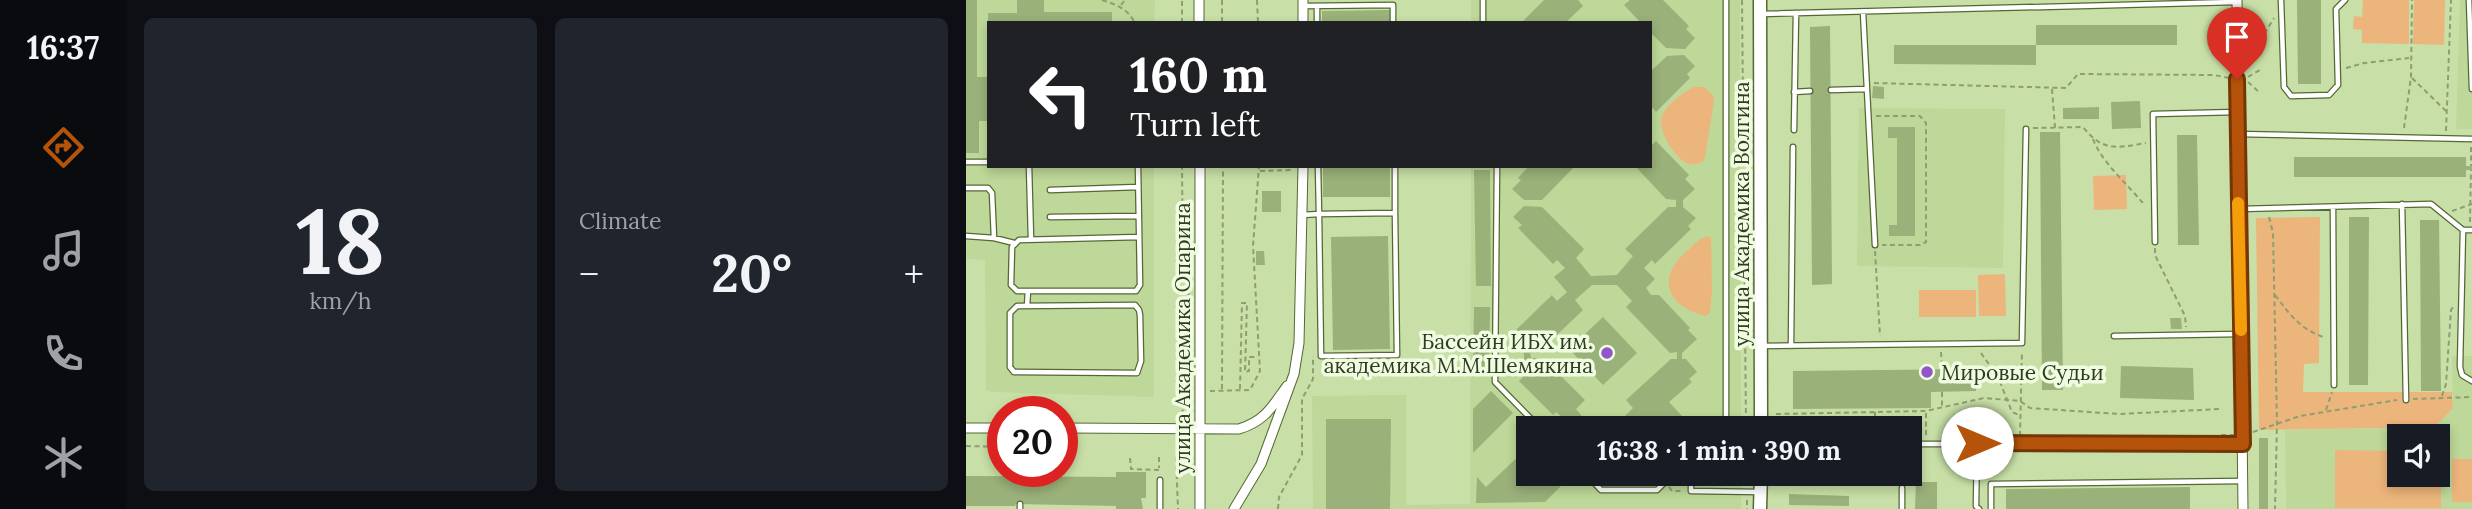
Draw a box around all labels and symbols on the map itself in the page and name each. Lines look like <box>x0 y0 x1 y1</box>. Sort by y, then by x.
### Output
pin <box>2207 7 2267 79</box>
street label: улица Академика Волгина <box>1728 81 1755 347</box>
street label: улица Академика Опарина <box>1169 202 1196 474</box>
place label: Бассейн ИБХ им. академика М.М.Шемякина <box>1324 328 1593 379</box>
marker: Бассейн ИБХ им. академика М.М.Шемякина <box>1599 345 1615 361</box>
place label: Мировые Судьи <box>1941 359 2104 386</box>
marker: Мировые Судьи <box>1919 364 1935 380</box>
speed limit sign: 20 <box>987 396 1078 487</box>
position arrow <box>1940 406 2014 480</box>

